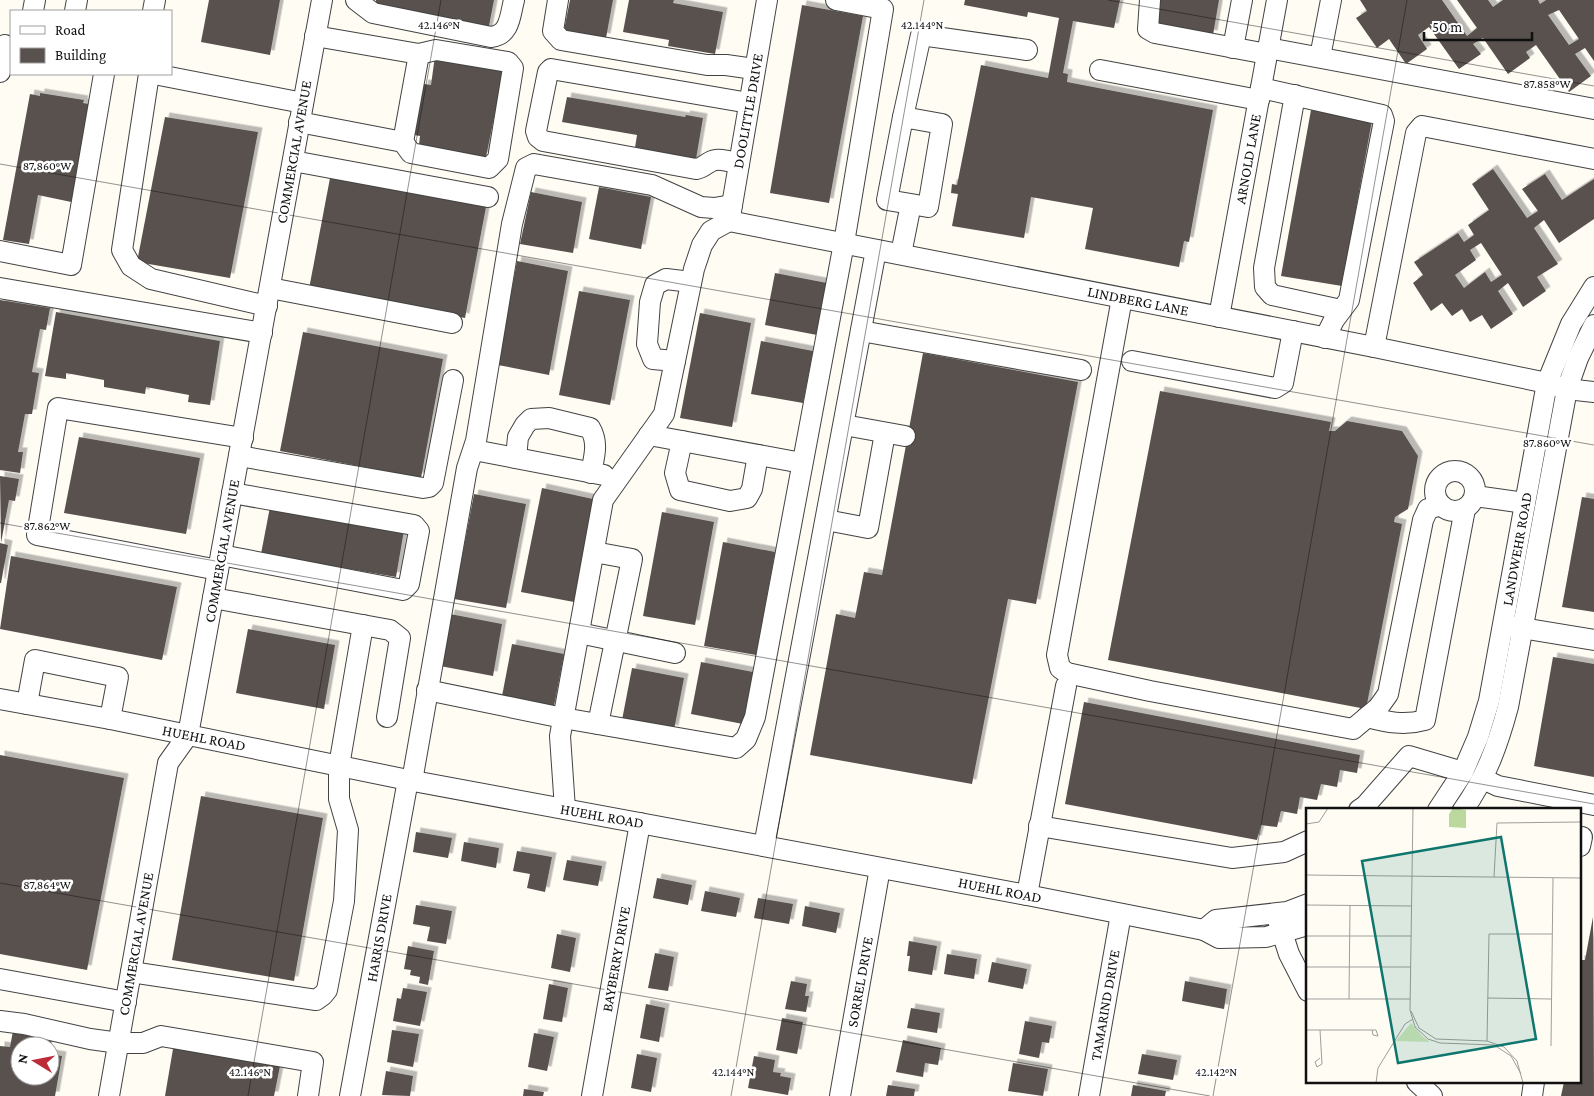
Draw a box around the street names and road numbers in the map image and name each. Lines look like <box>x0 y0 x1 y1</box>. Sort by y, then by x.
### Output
street label: DOOLITTLE DRIVE <box>730 52 766 170</box>
street label: COMMERCIAL AVENUE <box>274 79 314 225</box>
street label: ARNOLD LANE <box>1232 113 1264 205</box>
street label: LINDBERG LANE <box>1086 283 1190 319</box>
street label: COMMERCIAL AVENUE <box>202 478 242 624</box>
street label: LANDWEHR ROAD <box>1499 491 1535 607</box>
street label: HUEHL ROAD <box>161 722 247 754</box>
street label: HUEHL ROAD <box>559 801 645 831</box>
street label: COMMERCIAL AVENUE <box>116 871 156 1017</box>
street label: HUEHL ROAD <box>957 874 1043 906</box>
street label: HARRIS DRIVE <box>363 893 395 983</box>
street label: BAYBERRY DRIVE <box>599 905 633 1013</box>
street label: SORREL DRIVE <box>844 935 876 1029</box>
street label: TAMARIND DRIVE <box>1087 948 1123 1062</box>

